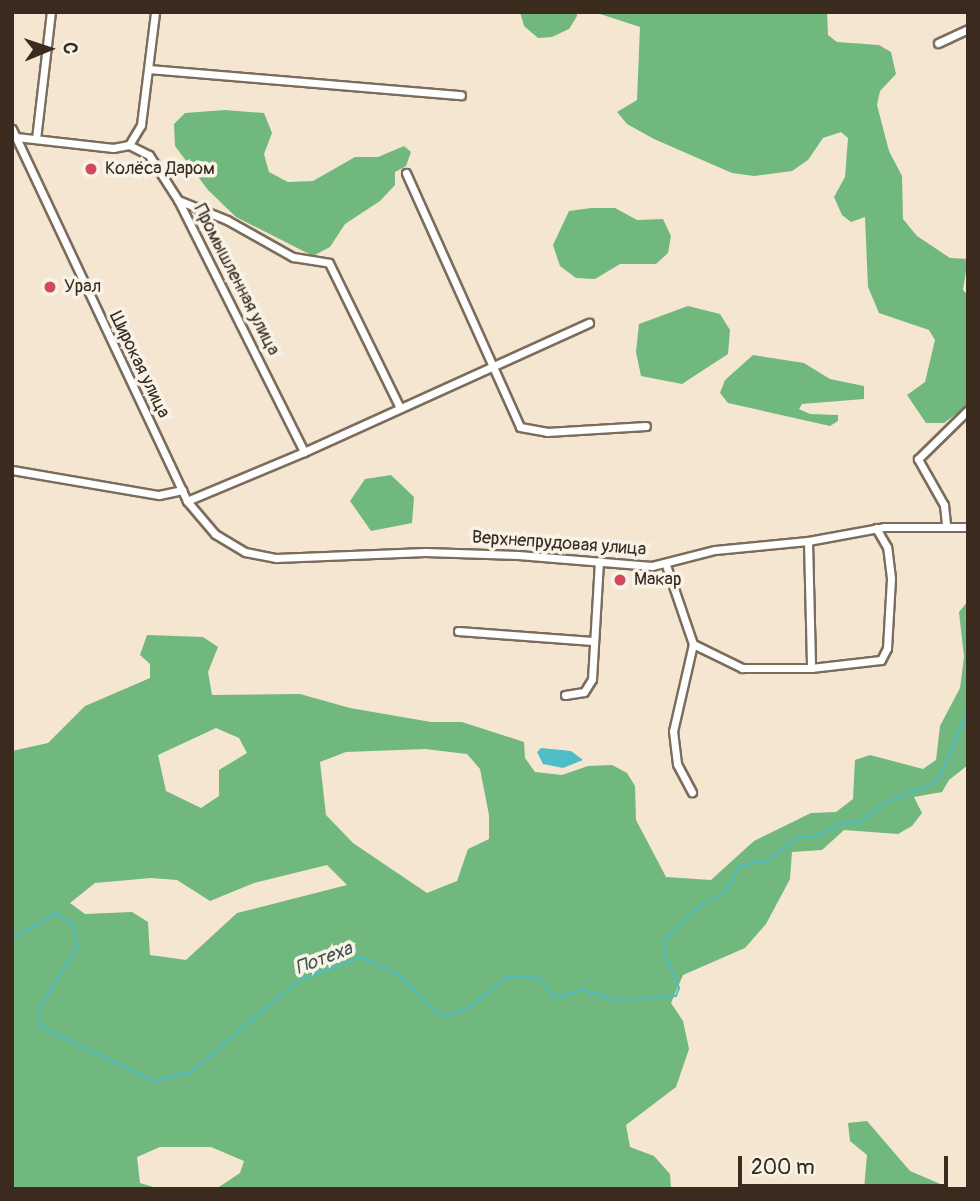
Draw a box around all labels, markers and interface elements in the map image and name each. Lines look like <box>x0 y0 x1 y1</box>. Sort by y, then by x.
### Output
north arrow <box>14 14 84 84</box>
text: С <box>58 42 82 55</box>
place label: Колёса Даром <box>105 158 215 180</box>
marker: Колёса Даром <box>83 161 99 177</box>
street label: Промышленная улица <box>188 201 284 359</box>
place label: Урал <box>64 276 101 298</box>
marker: Урал <box>42 279 58 295</box>
street label: Широкая улица <box>104 308 174 422</box>
street label: Верхнепрудовая улица <box>471 527 647 561</box>
place label: Макар <box>634 569 681 591</box>
marker: Макар <box>612 572 628 588</box>
water label: Потеха <box>292 938 356 980</box>
scale bar <box>742 1142 952 1186</box>
text: 200 m <box>751 1154 815 1181</box>

